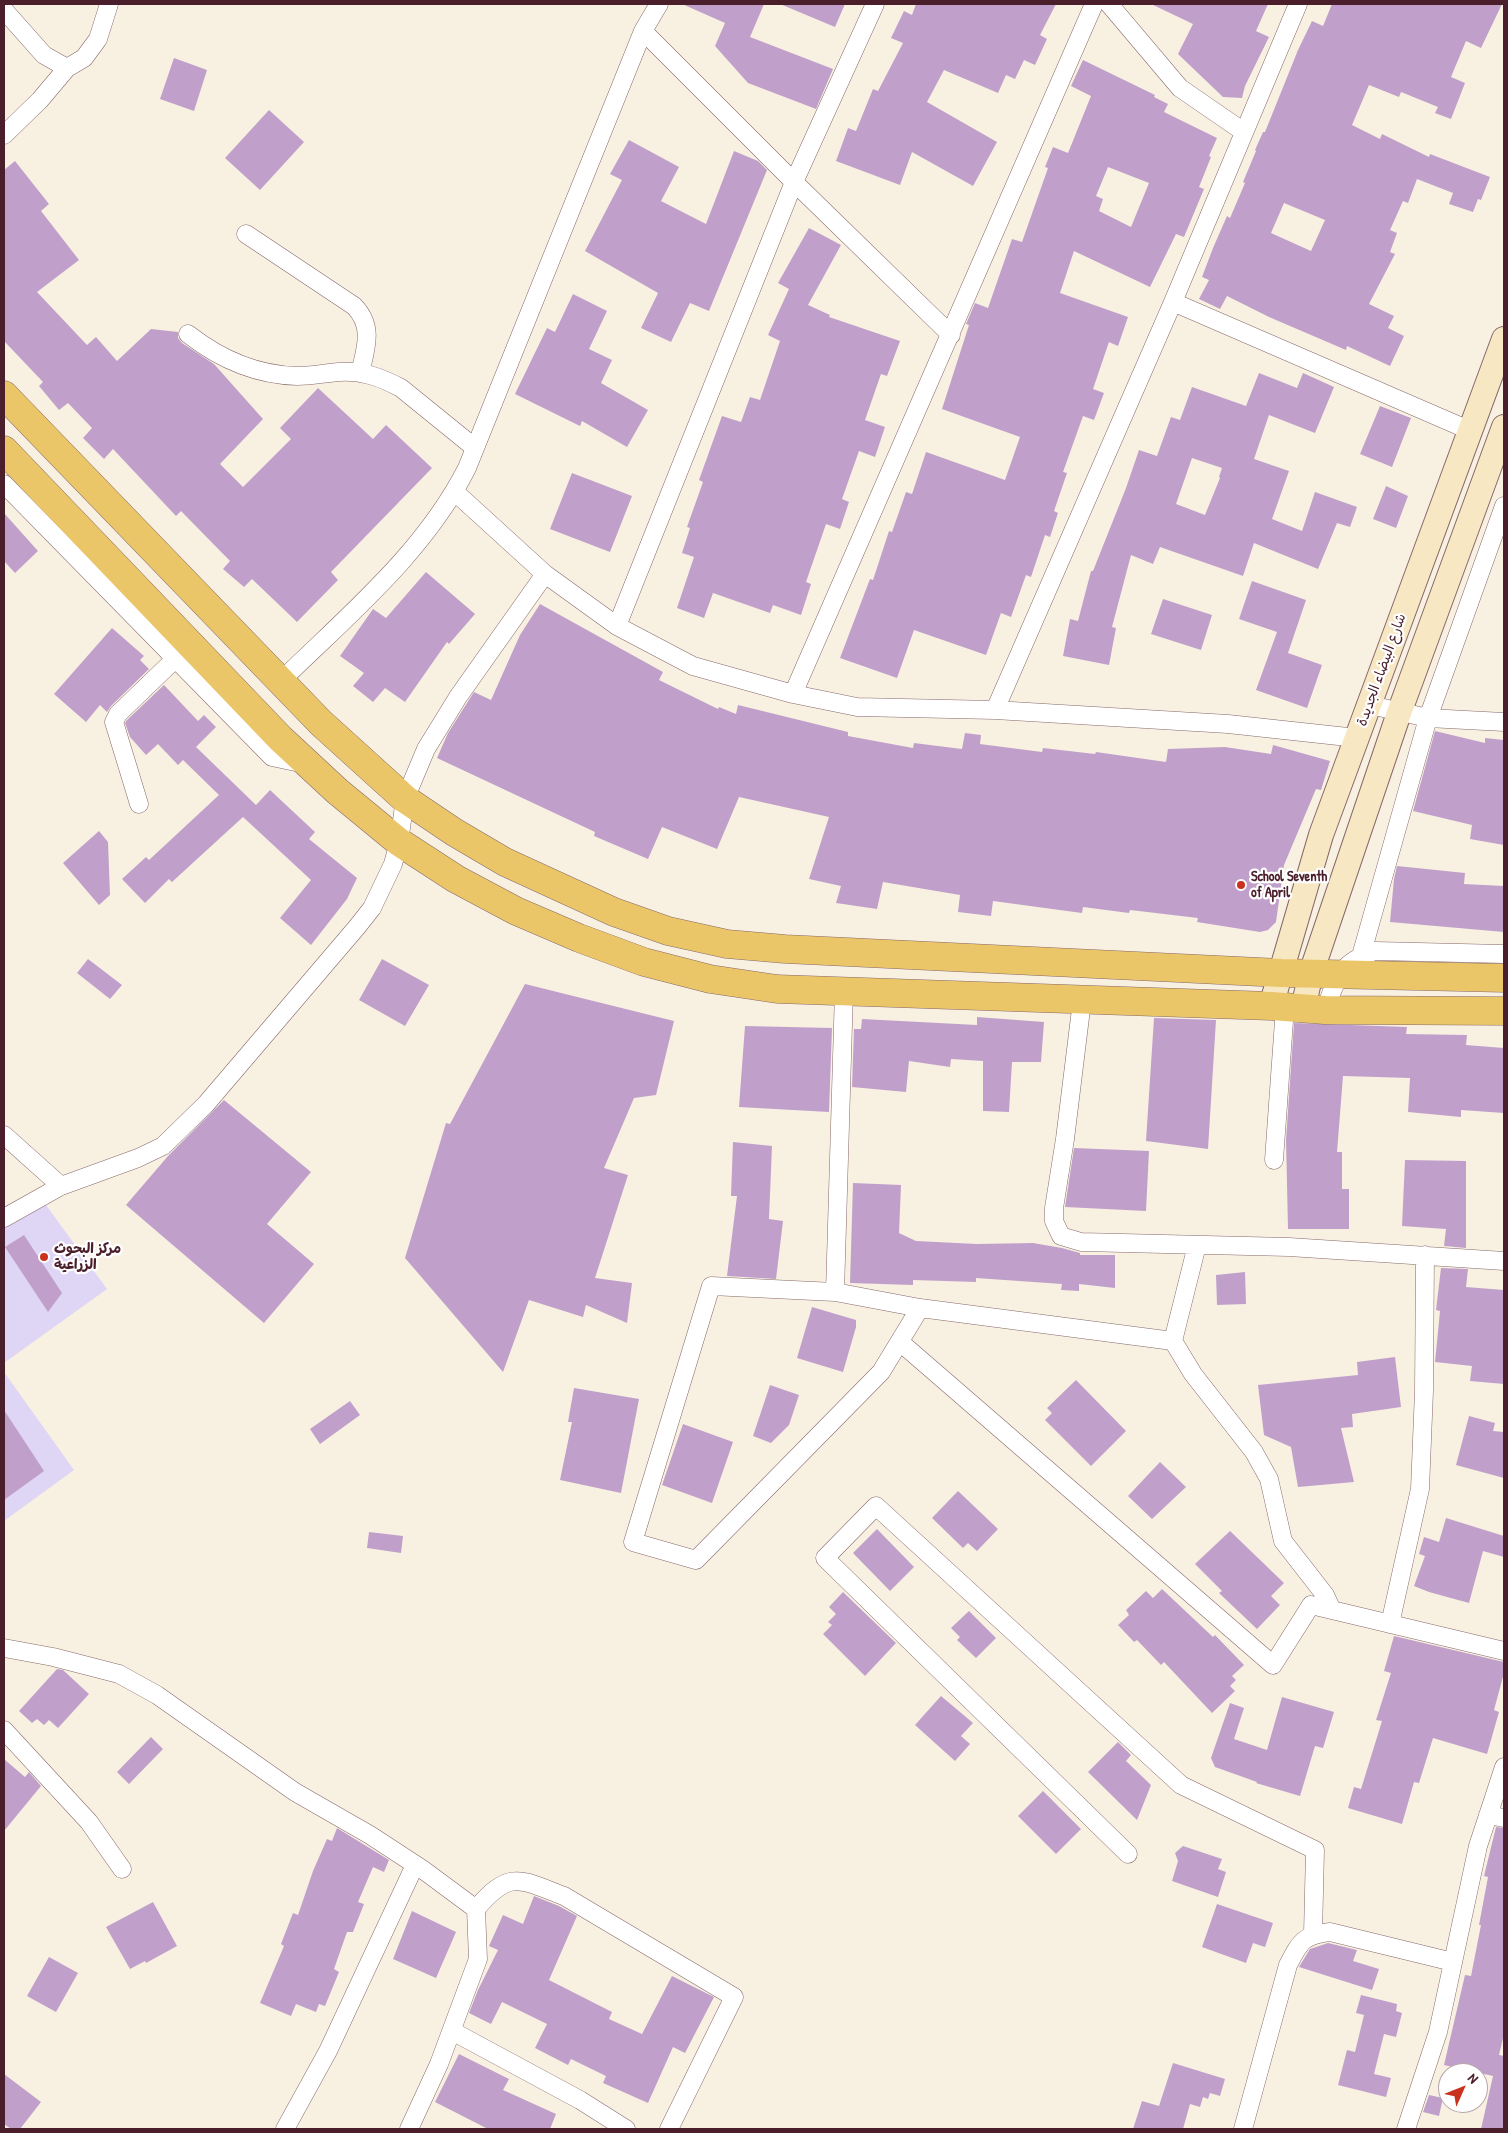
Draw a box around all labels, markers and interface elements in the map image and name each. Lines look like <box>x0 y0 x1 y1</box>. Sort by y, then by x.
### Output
street label: شارع البيضاء الجديدة <box>1354 611 1410 729</box>
place label: School Seventh of April <box>1251 869 1327 902</box>
marker: School Seventh of April <box>1235 879 1247 891</box>
place label: مركز البحوث الزراعية <box>54 1241 121 1274</box>
marker: مركز البحوث الزراعية <box>38 1251 50 1263</box>
north arrow <box>1438 2063 1488 2113</box>
text: N <box>1464 2069 1483 2087</box>

